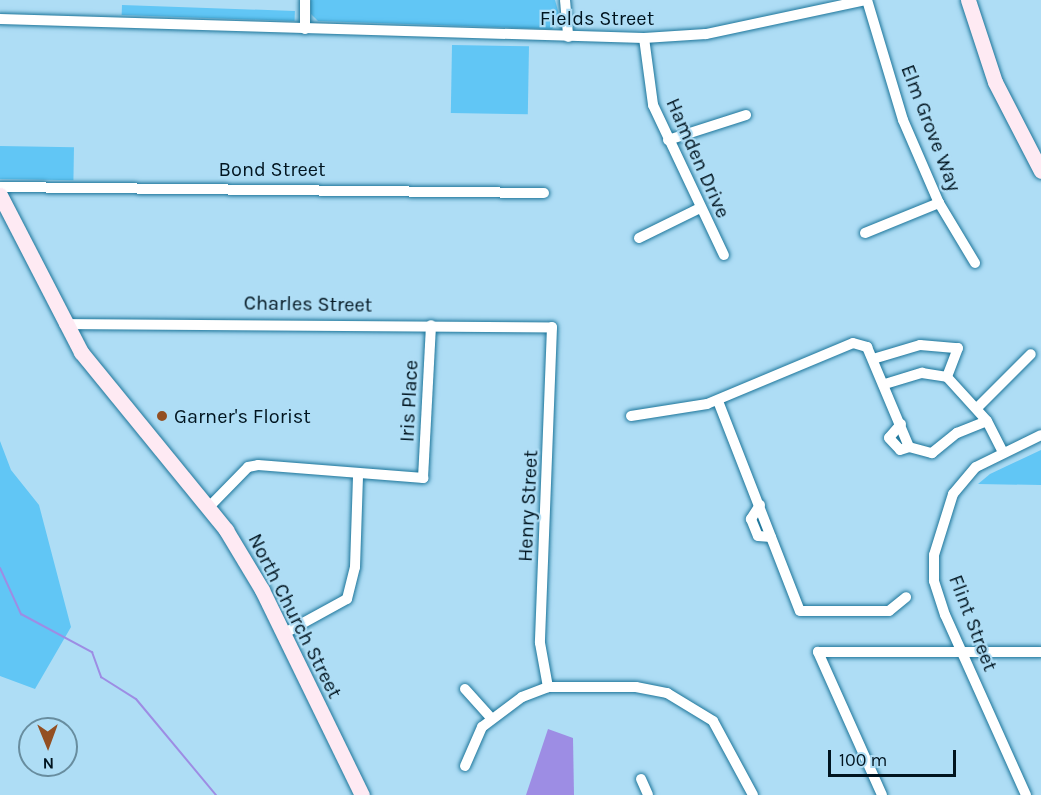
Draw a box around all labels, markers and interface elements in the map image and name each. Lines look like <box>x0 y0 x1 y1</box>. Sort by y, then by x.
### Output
street label: Fields Street <box>540 6 654 30</box>
street label: Elm Grove Way <box>896 61 966 195</box>
street label: Hamden Drive <box>661 94 735 222</box>
street label: Bond Street <box>219 157 325 181</box>
street label: Charles Street <box>244 291 372 317</box>
street label: Iris Place <box>395 359 423 443</box>
place label: Garner's Florist <box>174 404 311 428</box>
marker: Garner's Florist <box>155 409 169 423</box>
street label: Henry Street <box>513 449 543 563</box>
street label: North Church Street <box>243 530 347 702</box>
street label: Flint Street <box>944 571 1002 675</box>
north arrow <box>18 717 78 777</box>
scale bar <box>831 738 958 776</box>
text: 100 m <box>839 749 887 771</box>
text: N <box>42 754 54 773</box>

